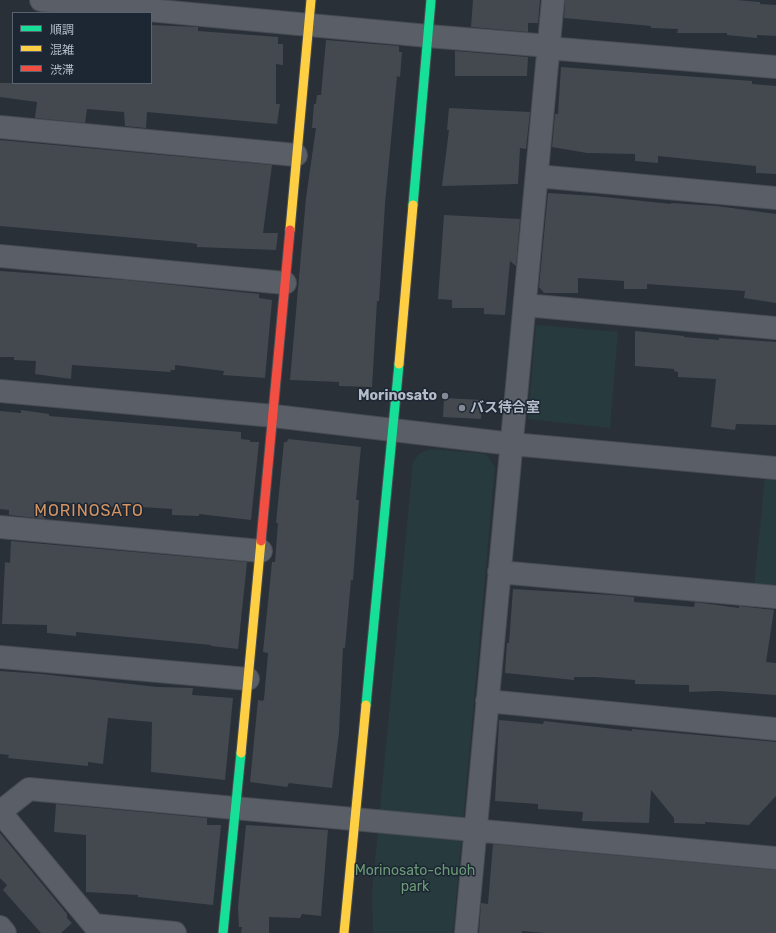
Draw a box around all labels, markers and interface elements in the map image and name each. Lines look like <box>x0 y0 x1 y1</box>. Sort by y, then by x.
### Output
legend <box>12 12 152 84</box>
text: 順調 <box>50 23 74 37</box>
text: 混雑 <box>50 43 74 57</box>
text: 渋滞 <box>50 63 74 77</box>
place label: Morinosato <box>358 388 437 404</box>
marker: Morinosato <box>440 391 450 401</box>
place label: バス待合室 <box>470 400 540 416</box>
marker: バス待合室 <box>457 403 467 413</box>
district label: MORINOSATO <box>34 501 144 521</box>
park label: Morinosato-chuoh park <box>355 863 475 896</box>

